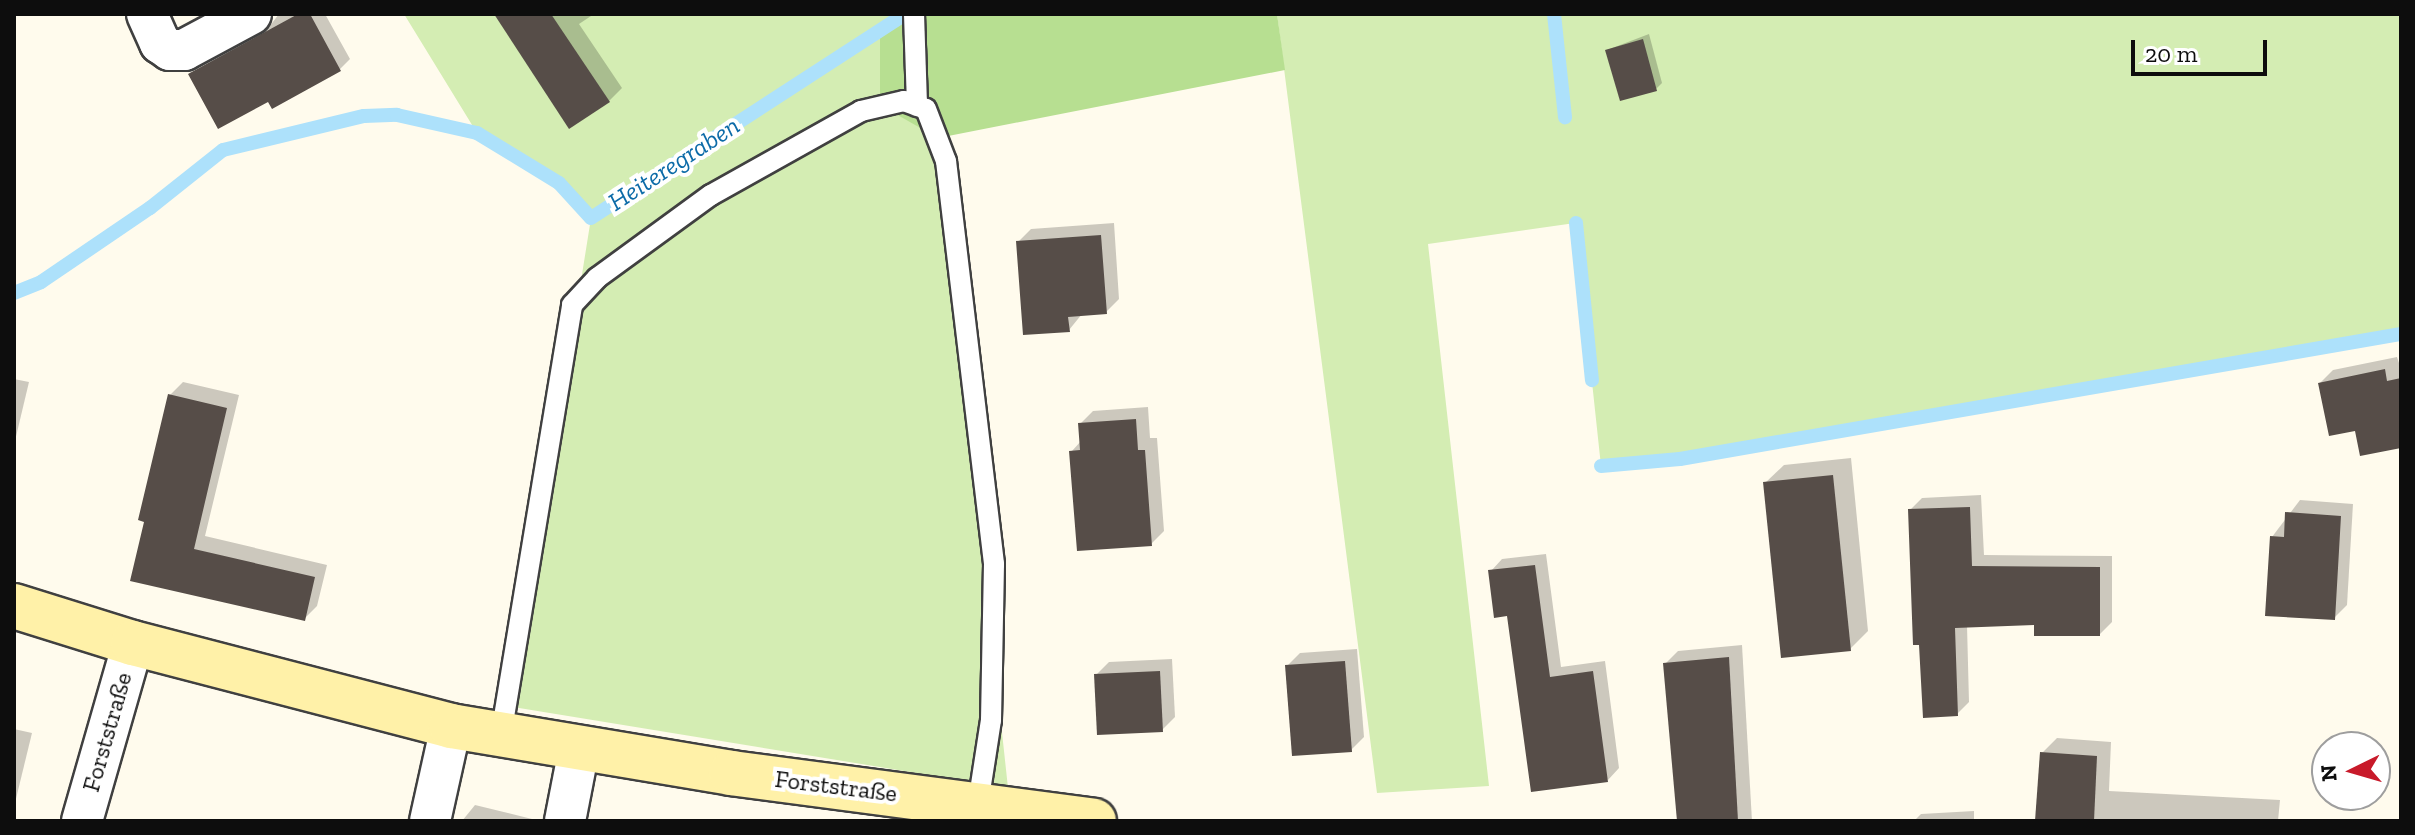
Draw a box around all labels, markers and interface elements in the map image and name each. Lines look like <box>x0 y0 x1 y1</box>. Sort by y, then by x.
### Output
scale bar <box>2135 24 2271 74</box>
text: 20 m <box>2145 39 2197 68</box>
water label: Heiteregraben <box>602 110 746 218</box>
street label: Forststraße <box>76 669 138 795</box>
north arrow <box>2311 731 2391 811</box>
text: N <box>2314 763 2343 782</box>
street label: Forststraße <box>773 764 899 808</box>

